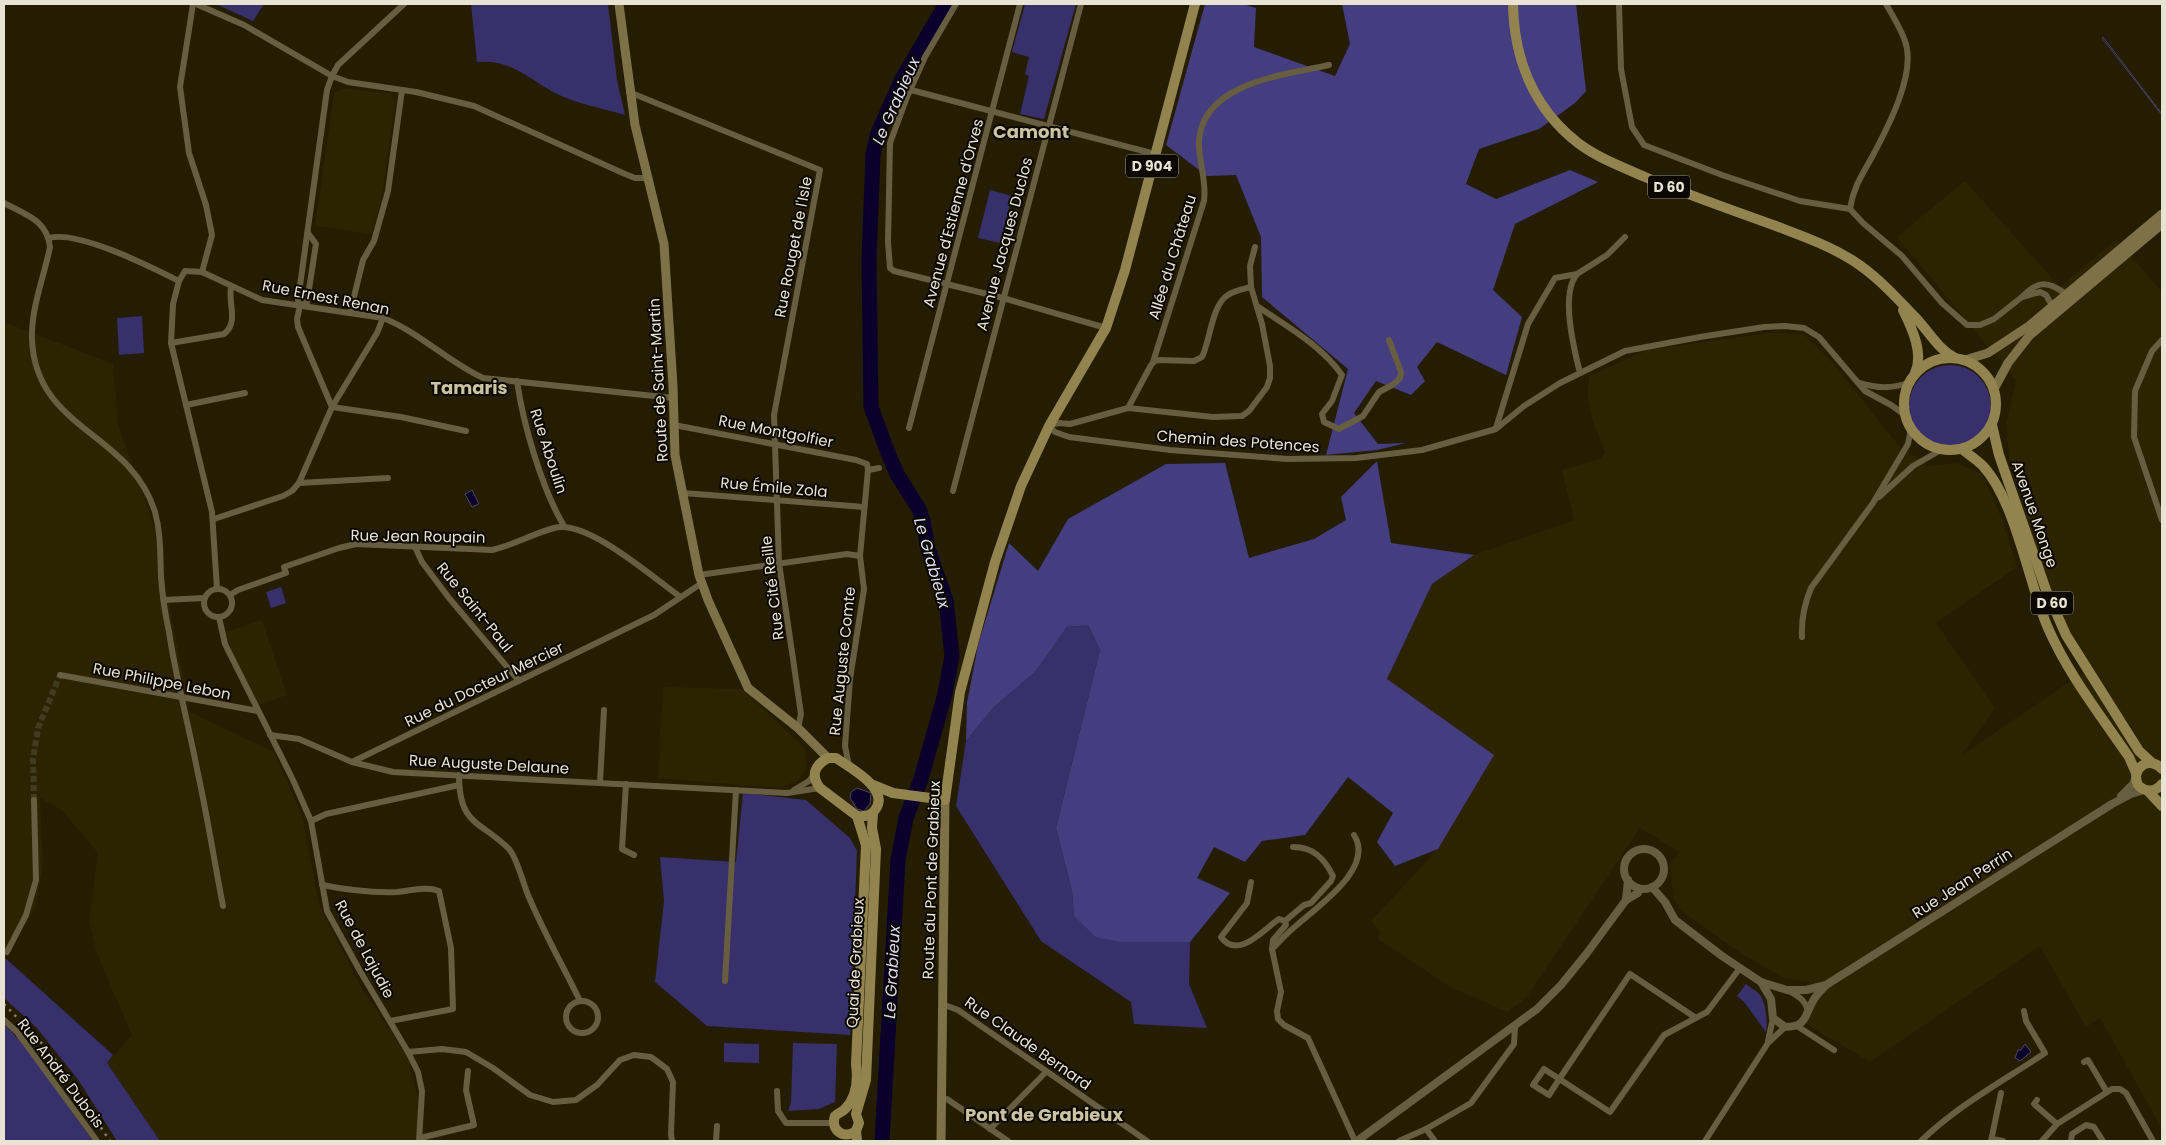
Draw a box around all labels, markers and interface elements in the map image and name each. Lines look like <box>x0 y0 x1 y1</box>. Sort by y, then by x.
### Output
water label: Le Grabieux <box>866 52 926 148</box>
street label: Avenue d'Estienne d'Orves <box>918 116 988 310</box>
district label: Camont <box>993 119 1069 144</box>
road number: D 904 <box>1126 154 1178 178</box>
street label: Avenue Jacques Duclos <box>971 155 1037 333</box>
street label: Rue Rouget de l'Isle <box>769 175 817 319</box>
road number: D 60 <box>1648 176 1690 198</box>
street label: Allée du Château <box>1143 192 1201 322</box>
street label: Rue Ernest Renan <box>261 274 391 320</box>
street label: Route de Saint-Martin <box>643 298 673 462</box>
district label: Tamaris <box>430 375 508 400</box>
street label: Rue Aboulin <box>525 406 573 496</box>
street label: Rue Montgolfier <box>717 410 836 453</box>
street label: Chemin des Potences <box>1156 425 1320 457</box>
street label: Avenue Monge <box>2007 458 2063 570</box>
street label: Rue Émile Zola <box>720 472 828 502</box>
water label: Le Grabieux <box>908 515 956 612</box>
street label: Rue Jean Roupain <box>350 524 486 548</box>
street label: Rue Cité Reille <box>755 535 789 641</box>
street label: Rue Saint-Paul <box>432 558 518 656</box>
street label: Rue Auguste Comte <box>824 586 860 736</box>
road number: D 60 <box>2031 592 2073 614</box>
street label: Rue du Docteur Mercier <box>401 636 567 732</box>
street label: Rue Philippe Lebon <box>91 657 233 705</box>
street label: Rue Auguste Delaune <box>408 749 570 779</box>
street label: Route du Pont de Grabieux <box>917 780 945 980</box>
street label: Rue Jean Perrin <box>1908 843 2016 923</box>
street label: Rue de Lajudie <box>330 896 400 1002</box>
street label: Quai de Grabieux <box>841 898 869 1028</box>
water label: Le Grabieux <box>878 923 906 1019</box>
street label: Rue Claude Bernard <box>961 991 1095 1095</box>
street label: Rue André Dubois <box>13 1014 109 1132</box>
district label: Pont de Grabieux <box>965 1102 1123 1127</box>

